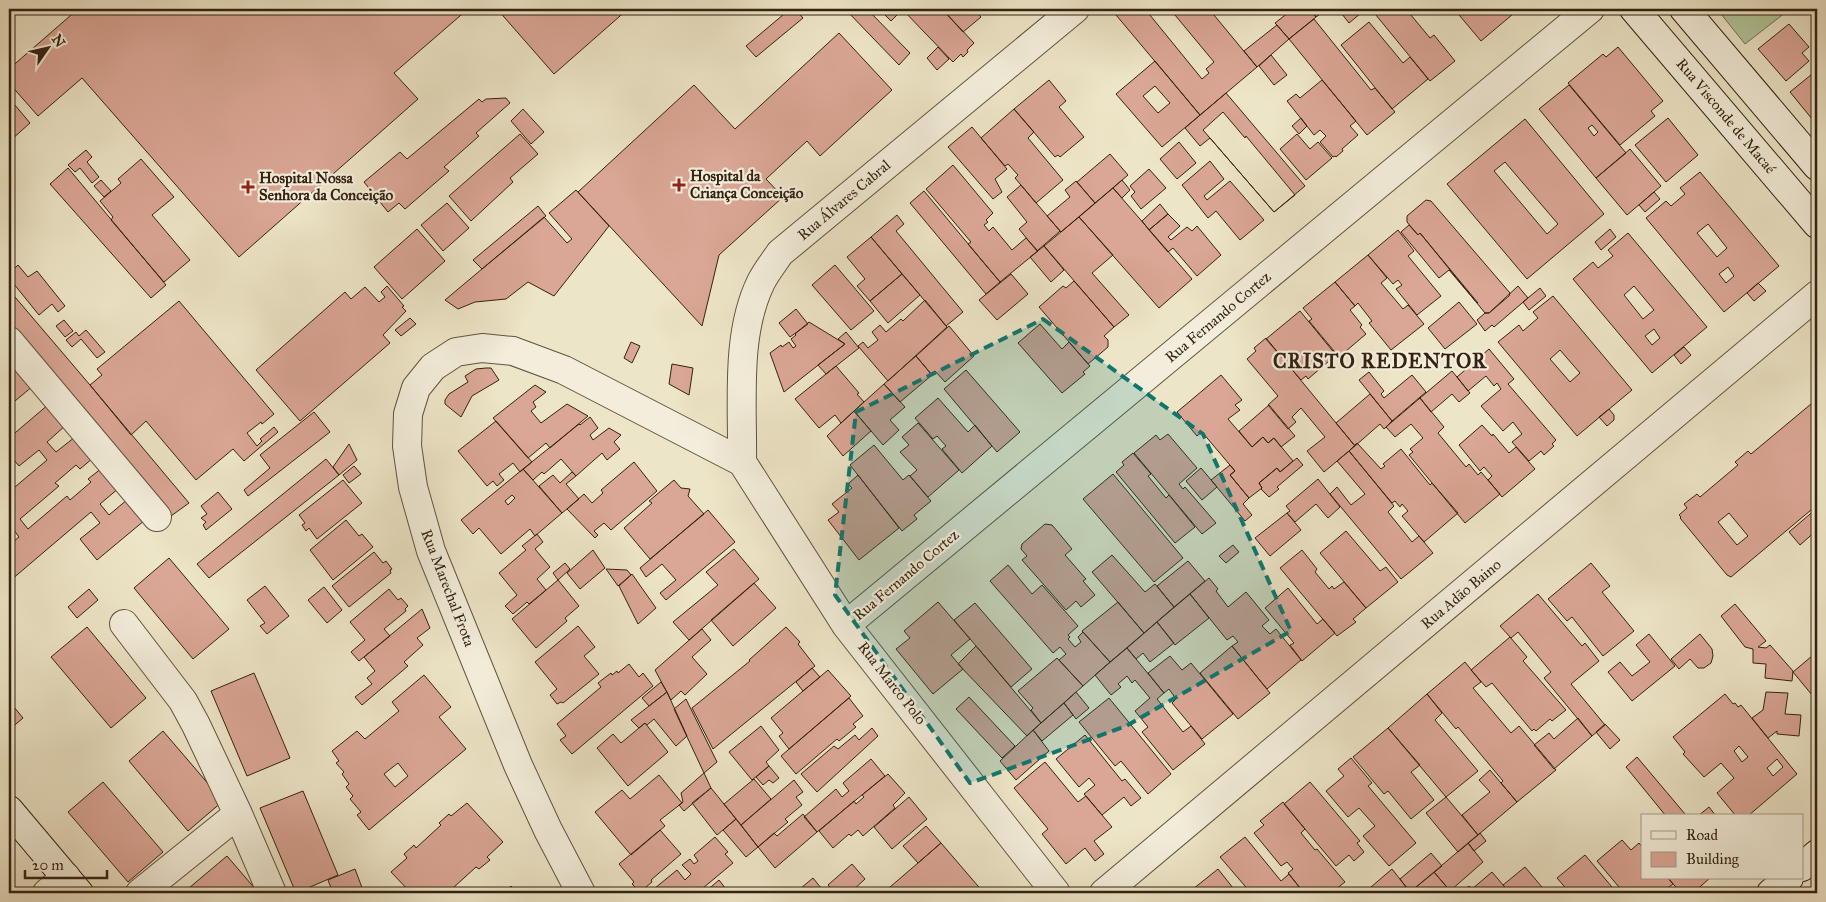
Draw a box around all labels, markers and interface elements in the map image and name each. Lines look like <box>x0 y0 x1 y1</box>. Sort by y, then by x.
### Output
north arrow <box>22 22 72 72</box>
text: N <box>48 31 69 51</box>
street label: Rua Visconde de Macaé <box>1673 55 1780 178</box>
street label: Rua Álvares Cabral <box>793 155 895 244</box>
place label: Hospital da Criança Conceição <box>690 167 804 203</box>
place label: Hospital Nossa Senhora da Conceição <box>259 169 393 205</box>
marker: Hospital da Criança Conceição <box>672 178 686 192</box>
marker: Hospital Nossa Senhora da Conceição <box>241 180 255 194</box>
street label: Rua Fernando Cortez <box>1162 268 1274 366</box>
district label: CRISTO REDENTOR <box>1273 349 1487 373</box>
street label: Rua Fernando Cortez <box>850 526 962 624</box>
street label: Rua Marechal Frota <box>417 527 479 650</box>
street label: Rua Adão Baino <box>1417 555 1505 633</box>
street label: Rua Marco Polo <box>854 638 930 728</box>
legend <box>1641 814 1804 880</box>
text: Road <box>1686 826 1718 844</box>
scale bar <box>25 847 108 879</box>
text: Building <box>1686 850 1740 868</box>
text: 20 m <box>32 856 64 874</box>

